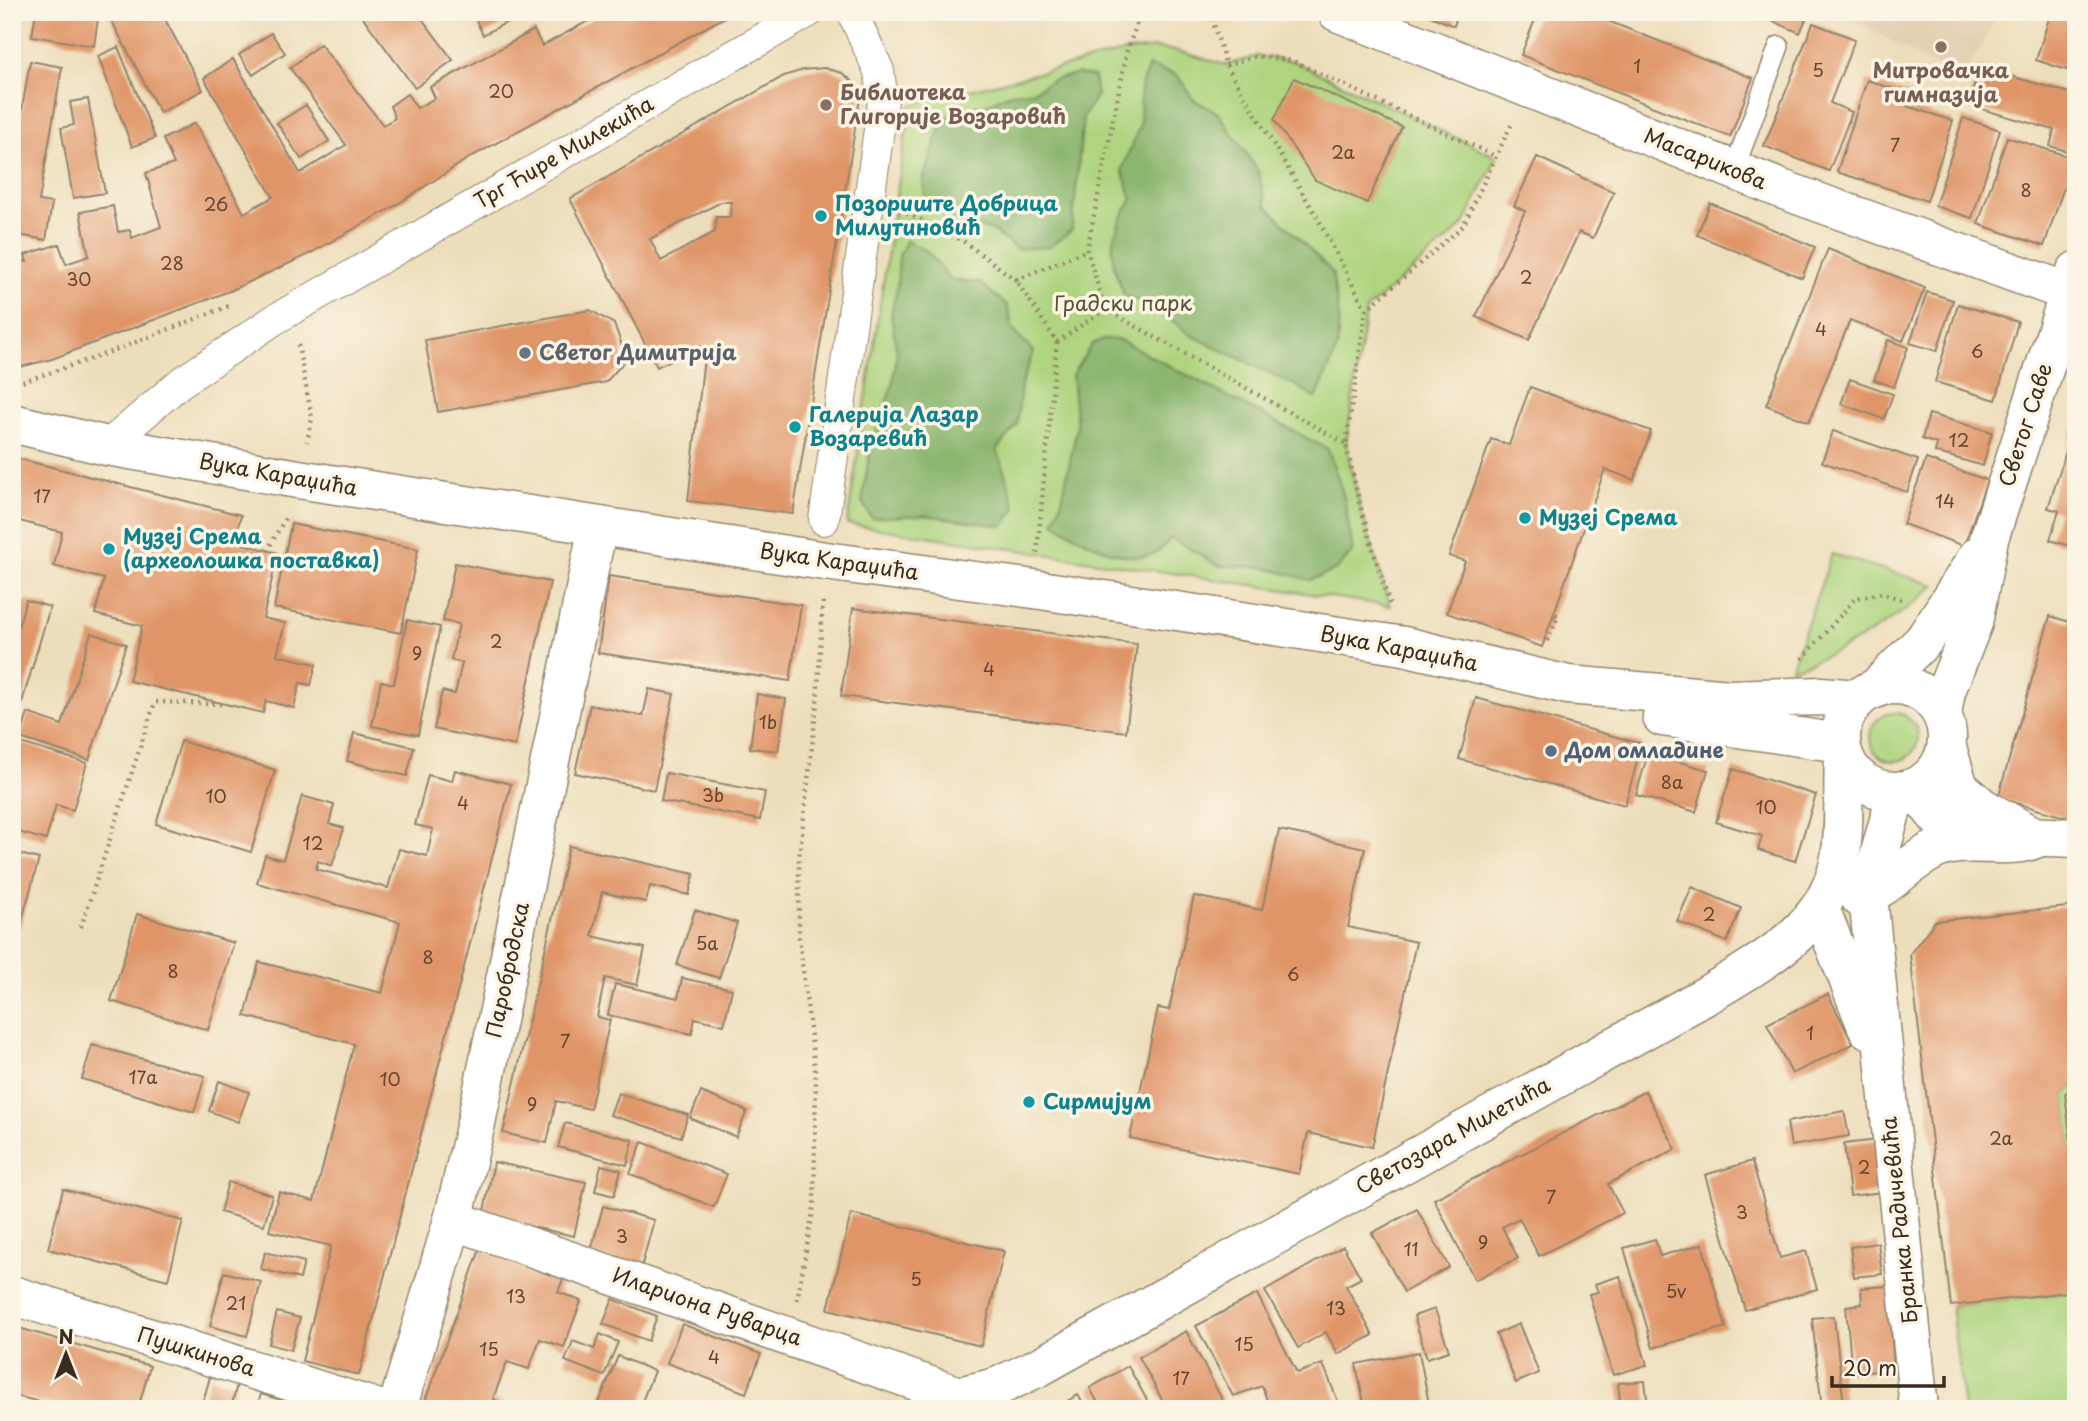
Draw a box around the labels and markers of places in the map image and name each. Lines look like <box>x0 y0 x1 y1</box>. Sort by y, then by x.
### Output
marker: Митровачка гимназија <box>1933 39 1949 55</box>
place label: Митровачка гимназија <box>1873 53 2010 109</box>
place label: Библиотека Глигорије Возаровић <box>840 75 1066 131</box>
marker: Библиотека Глигорије Возаровић <box>818 97 834 113</box>
place label: Позориште Добрица Милутиновић <box>835 186 1058 242</box>
marker: Позориште Добрица Милутиновић <box>813 208 829 224</box>
place label: Светог Димитрија <box>539 335 737 367</box>
marker: Светог Димитрија <box>517 345 533 361</box>
place label: Галерија Лазар Возаревић <box>809 397 979 453</box>
marker: Галерија Лазар Возаревић <box>787 419 803 435</box>
place label: Музеј Срема <box>1539 500 1678 532</box>
marker: Музеј Срема <box>1517 510 1533 526</box>
place label: Музеј Срема (археолошка поставка) <box>123 519 380 575</box>
marker: Музеј Срема (археолошка поставка) <box>101 541 117 557</box>
place label: Дом омладине <box>1564 733 1724 765</box>
marker: Дом омладине <box>1543 743 1559 759</box>
place label: Сирмијум <box>1043 1084 1152 1116</box>
marker: Сирмијум <box>1021 1094 1037 1110</box>

